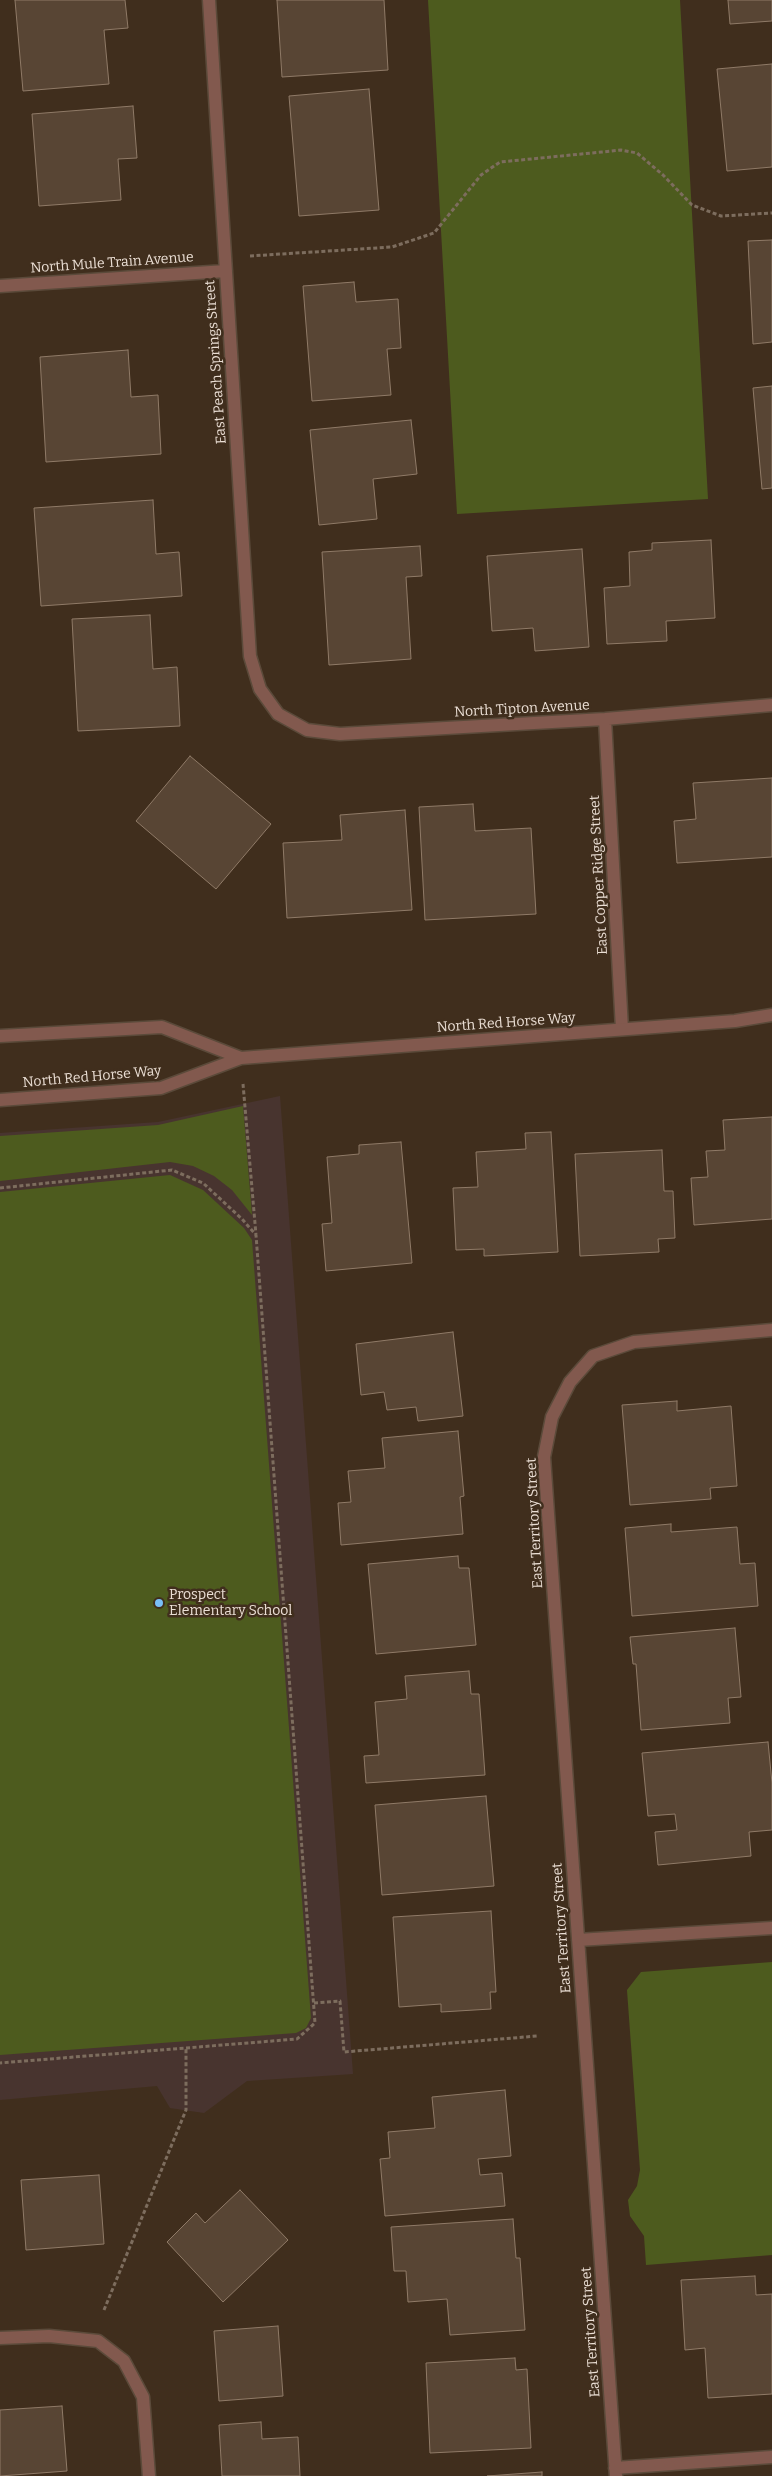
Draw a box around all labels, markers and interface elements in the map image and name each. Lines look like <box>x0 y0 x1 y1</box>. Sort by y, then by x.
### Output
street label: North Mule Train Avenue <box>30 249 194 277</box>
street label: East Peach Springs Street <box>202 279 230 445</box>
street label: North Tipton Avenue <box>454 697 590 721</box>
street label: East Copper Ridge Street <box>586 795 612 955</box>
street label: North Red Horse Way <box>436 1010 576 1036</box>
street label: North Red Horse Way <box>22 1063 162 1091</box>
street label: East Territory Street <box>523 1457 547 1589</box>
place label: Prospect Elementary School <box>169 1587 292 1620</box>
marker: Prospect Elementary School <box>153 1597 165 1609</box>
street label: East Territory Street <box>549 1862 575 1994</box>
street label: East Territory Street <box>578 2266 604 2398</box>

